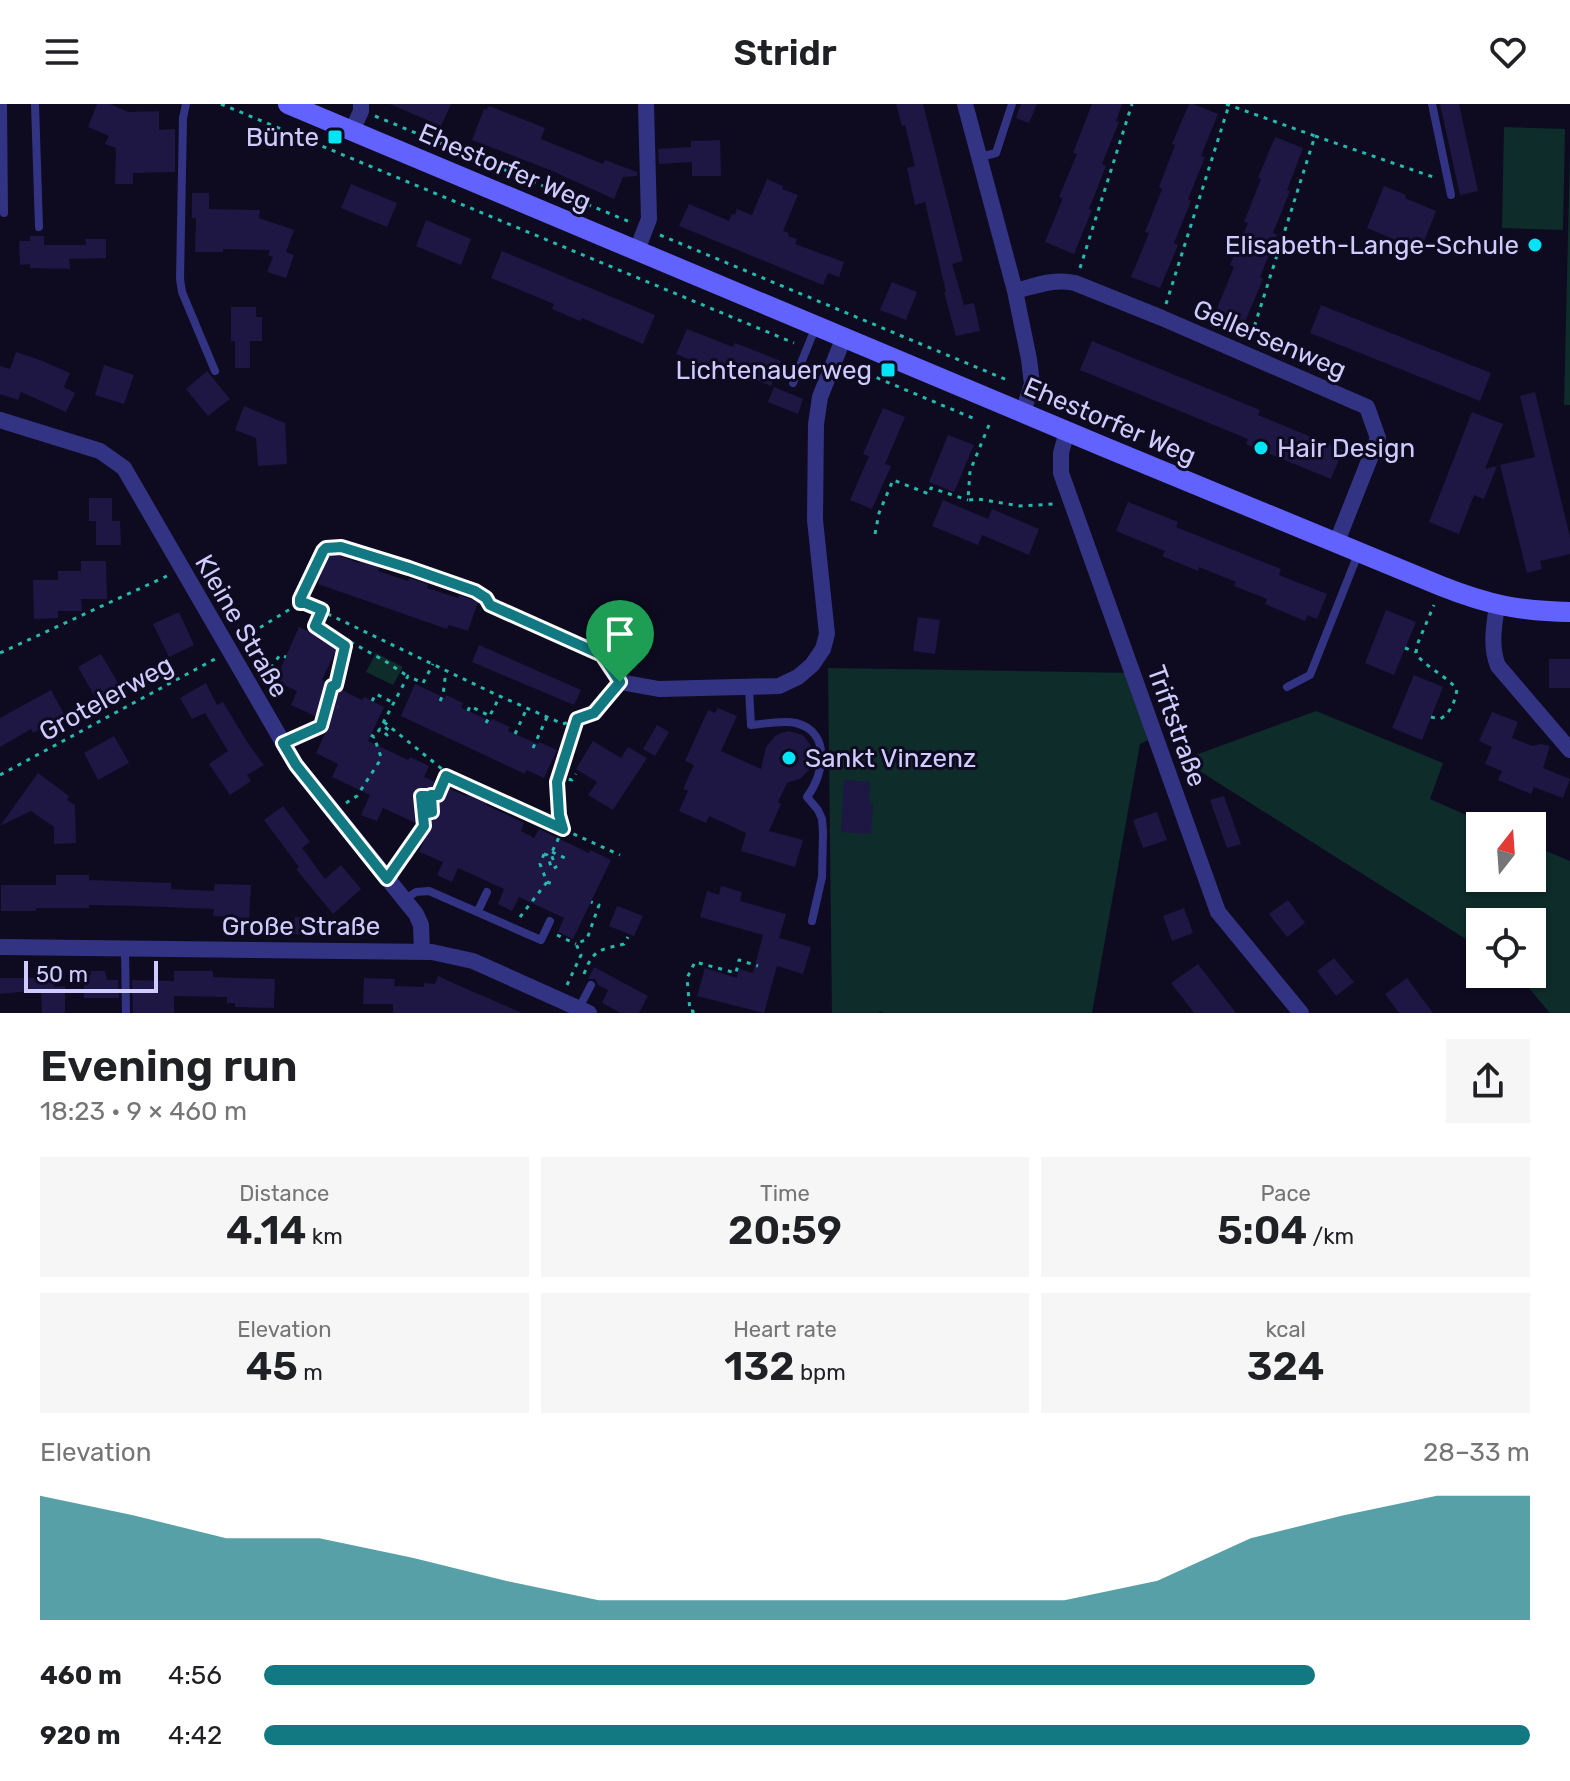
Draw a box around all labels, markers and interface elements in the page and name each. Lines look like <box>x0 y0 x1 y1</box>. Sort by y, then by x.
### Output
icon: menu <box>40 30 84 74</box>
icon: heart <box>1486 30 1530 74</box>
text: Stridr <box>733 31 837 74</box>
street label: Ehestorfer Weg <box>414 117 596 218</box>
place label: Bünte <box>246 122 319 153</box>
marker: Bünte <box>326 128 344 146</box>
place label: Elisabeth-Lange-Schule <box>1225 230 1519 261</box>
marker: Elisabeth-Lange-Schule <box>1526 236 1544 254</box>
street label: Gellersenweg <box>1189 293 1351 386</box>
place label: Lichtenauerweg <box>676 355 872 386</box>
marker: Lichtenauerweg <box>879 361 897 379</box>
street label: Ehestorfer Weg <box>1019 371 1201 472</box>
place label: Hair Design <box>1277 433 1415 464</box>
marker: Hair Design <box>1252 439 1270 457</box>
street label: Kleine Straße <box>188 549 295 703</box>
pin <box>586 600 654 682</box>
icon: arrive <box>598 612 642 656</box>
street label: Grotelerweg <box>34 649 179 748</box>
street label: Triftstraße <box>1140 661 1213 791</box>
place label: Sankt Vinzenz <box>805 743 976 774</box>
marker: Sankt Vinzenz <box>780 749 798 767</box>
north arrow <box>1466 812 1546 892</box>
map controls <box>1466 812 1546 988</box>
button: locate <box>1466 908 1546 988</box>
street label: Große Straße <box>222 911 380 942</box>
scale bar <box>24 957 158 993</box>
text: 50 m <box>36 961 88 988</box>
button: share <box>1446 1039 1530 1123</box>
text: Evening run <box>40 1040 298 1092</box>
text: 18:23 · 9 × 460 m <box>40 1096 247 1127</box>
text: Distance <box>239 1180 329 1207</box>
text: Time <box>760 1180 810 1207</box>
text: Pace <box>1260 1180 1311 1207</box>
text: 4.14 <box>226 1207 306 1254</box>
text: 20:59 <box>728 1207 842 1254</box>
text: 5:04 <box>1217 1207 1307 1254</box>
text: km <box>306 1223 343 1250</box>
text: /km <box>1307 1223 1354 1250</box>
text: Elevation <box>237 1316 331 1343</box>
text: Heart rate <box>733 1316 837 1343</box>
text: kcal <box>1265 1316 1306 1343</box>
text: 45 <box>246 1343 298 1390</box>
text: 132 <box>724 1343 795 1390</box>
text: 324 <box>1247 1343 1324 1390</box>
text: m <box>298 1359 323 1386</box>
text: bpm <box>795 1359 846 1386</box>
text: Elevation <box>40 1437 151 1468</box>
text: 28–33 m <box>1423 1437 1530 1468</box>
text: 460 m <box>40 1660 122 1691</box>
text: 4:56 <box>168 1660 222 1691</box>
text: 920 m <box>40 1720 121 1751</box>
text: 4:42 <box>168 1720 222 1751</box>

